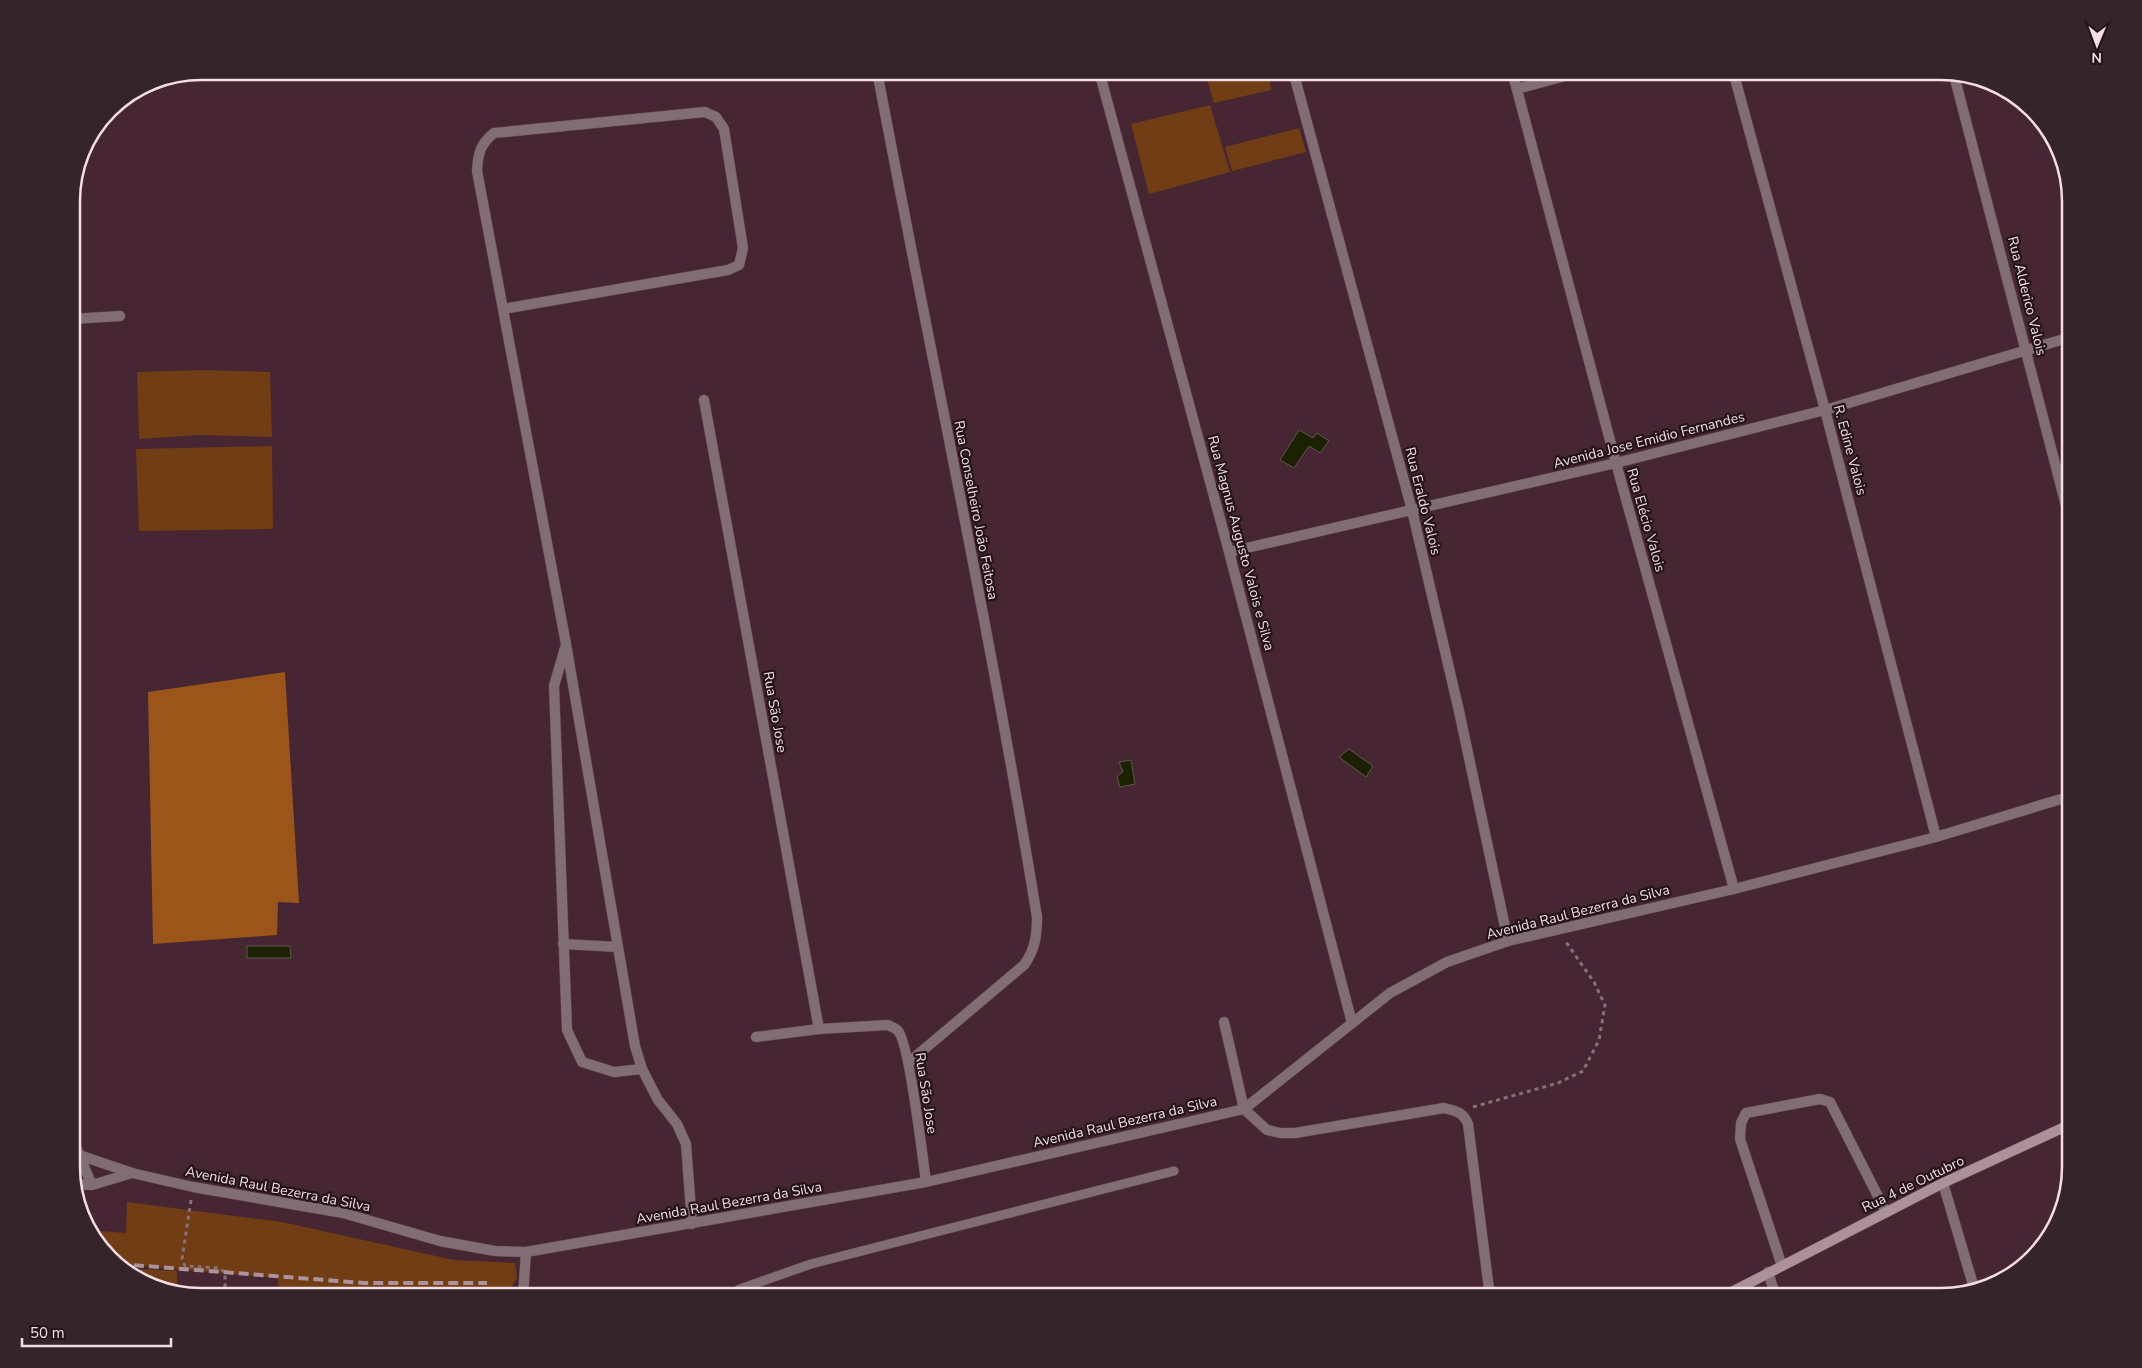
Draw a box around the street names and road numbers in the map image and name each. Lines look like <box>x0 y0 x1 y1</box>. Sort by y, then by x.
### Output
street label: Rua Alderico Valois <box>2003 234 2051 358</box>
street label: R. Edine Valois <box>1829 403 1871 498</box>
street label: Avenida Jose Emidio Fernandes <box>1551 407 1747 473</box>
street label: Rua Conselheiro João Feitosa <box>949 419 1003 601</box>
street label: Rua Magnus Augusto Valois e Silva <box>1203 433 1279 653</box>
street label: Rua Eraldo Valois <box>1400 445 1446 557</box>
street label: Rua Elécio Valois <box>1622 466 1670 574</box>
street label: Rua São Jose <box>759 670 791 754</box>
street label: Avenida Raul Bezerra da Silva <box>1484 880 1672 944</box>
street label: Rua São Jose <box>910 1051 942 1135</box>
street label: Avenida Raul Bezerra da Silva <box>1031 1092 1219 1152</box>
street label: Rua 4 de Outubro <box>1859 1151 1968 1217</box>
street label: Avenida Raul Bezerra da Silva <box>184 1162 372 1216</box>
street label: Avenida Raul Bezerra da Silva <box>635 1177 823 1229</box>

